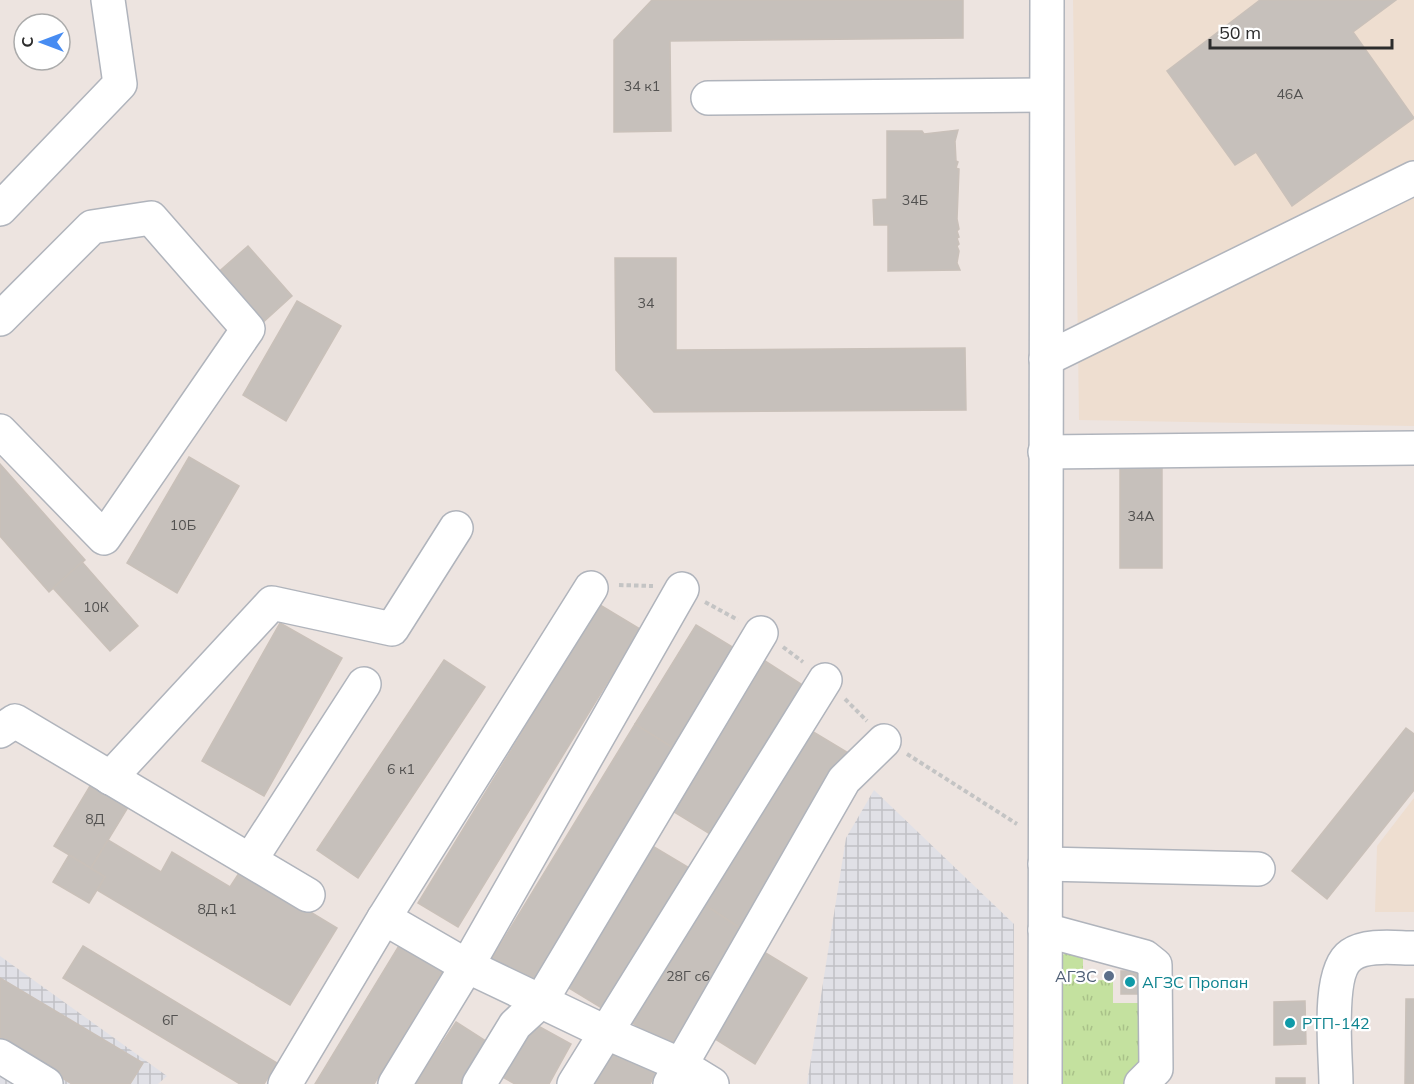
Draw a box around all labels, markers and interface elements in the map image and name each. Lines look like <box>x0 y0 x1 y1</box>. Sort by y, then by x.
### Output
north arrow <box>12 12 72 72</box>
scale bar <box>1210 12 1392 50</box>
text: 50 m <box>1219 21 1261 44</box>
text: С <box>17 36 37 47</box>
house number: 34 к1 <box>624 77 660 95</box>
house number: 46А <box>1276 85 1304 103</box>
house number: 34Б <box>902 191 928 209</box>
house number: 34 <box>638 294 655 312</box>
house number: 34А <box>1127 507 1155 525</box>
house number: 10Б <box>170 516 196 534</box>
house number: 10К <box>83 598 110 616</box>
house number: 6 к1 <box>387 760 415 778</box>
house number: 8Д <box>85 810 105 828</box>
house number: 8Д к1 <box>197 900 237 918</box>
place label: АГЗС <box>1055 966 1097 986</box>
house number: 28Г с6 <box>666 967 710 985</box>
marker: АГЗС <box>1102 969 1116 983</box>
place label: АГЗС Пропан <box>1142 972 1248 992</box>
marker: АГЗС Пропан <box>1123 975 1137 989</box>
house number: 6Г <box>162 1011 178 1029</box>
place label: РТП-142 <box>1302 1013 1370 1033</box>
marker: РТП-142 <box>1283 1016 1297 1030</box>

